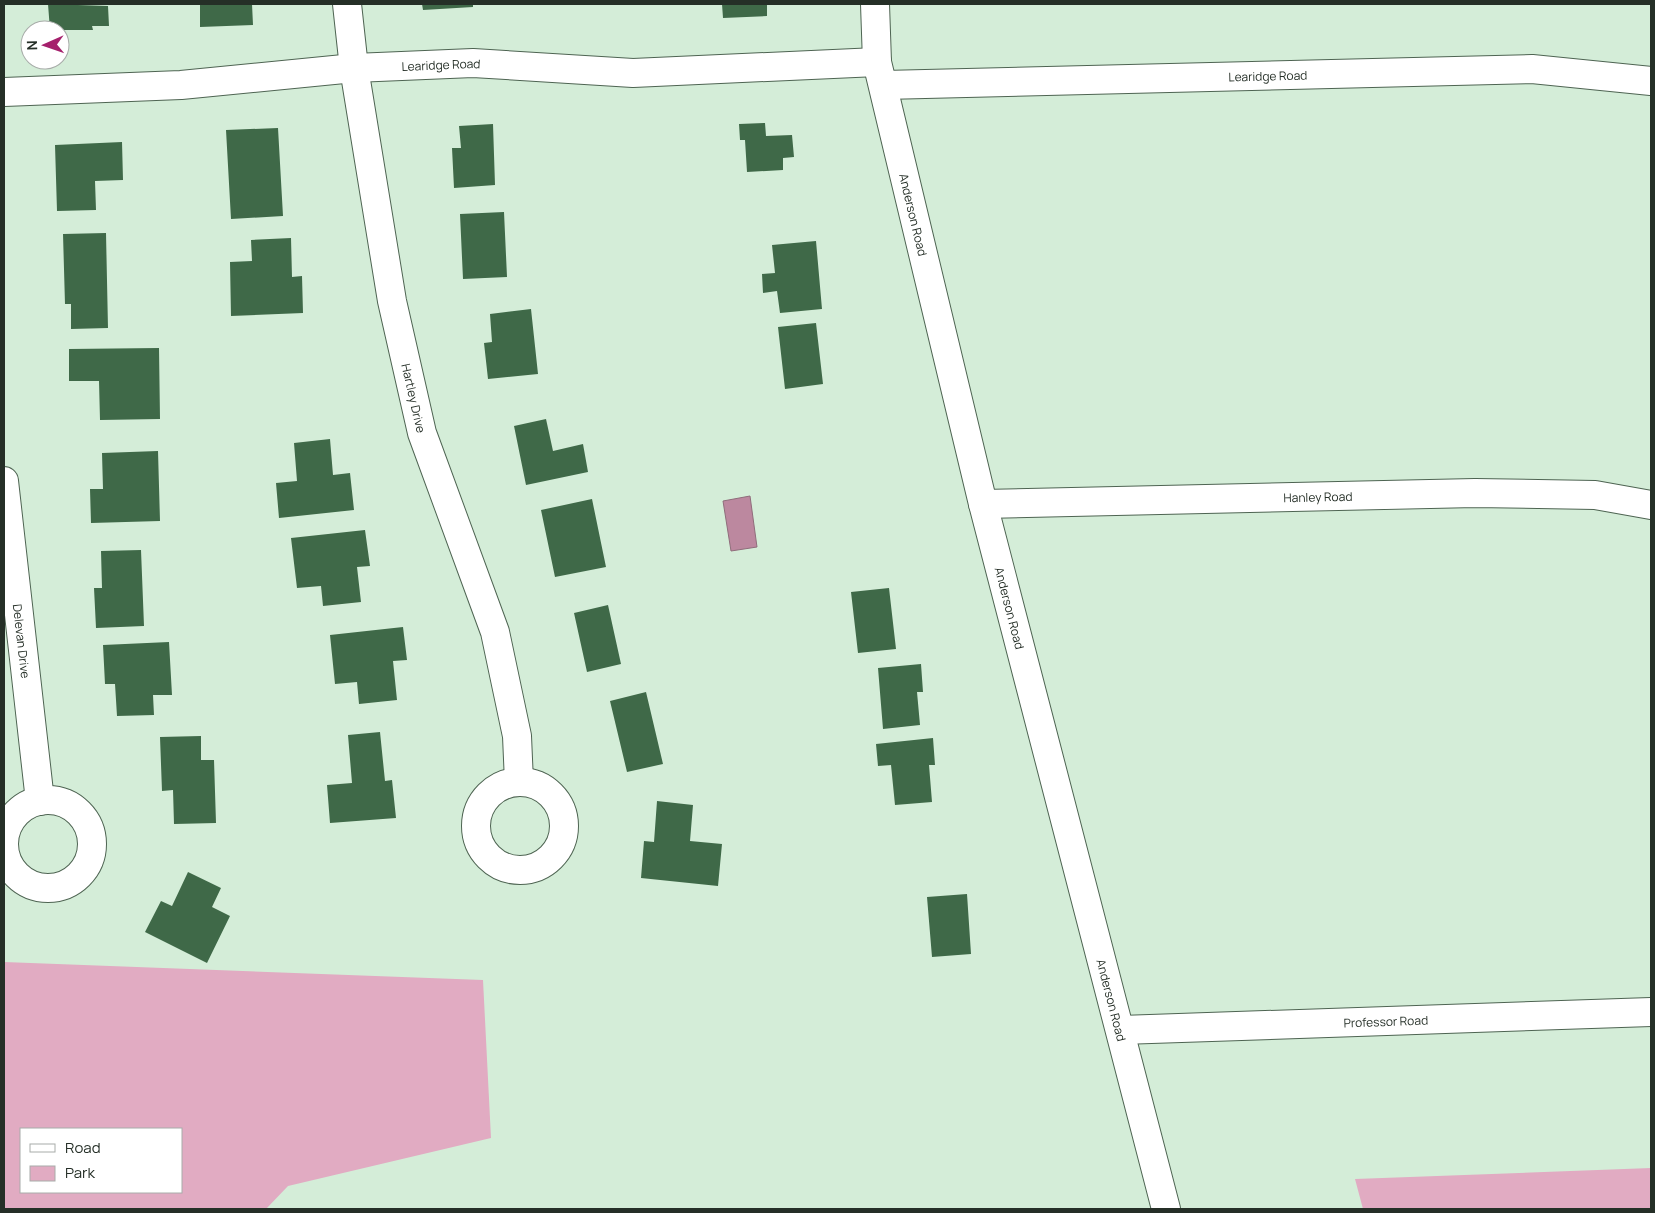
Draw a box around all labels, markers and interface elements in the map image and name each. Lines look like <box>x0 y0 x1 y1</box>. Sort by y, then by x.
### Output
north arrow <box>20 20 70 70</box>
text: N <box>22 40 41 51</box>
street label: Learidge Road <box>401 54 481 74</box>
street label: Learidge Road <box>1228 66 1308 85</box>
street label: Anderson Road <box>895 172 932 258</box>
street label: Hartley Drive <box>398 362 430 434</box>
street label: Hanley Road <box>1283 487 1353 506</box>
street label: Anderson Road <box>991 565 1029 651</box>
street label: Delevan Drive <box>9 603 35 679</box>
street label: Anderson Road <box>1093 957 1131 1043</box>
street label: Professor Road <box>1343 1011 1428 1031</box>
legend <box>20 1128 182 1193</box>
text: Road <box>65 1137 101 1158</box>
text: Park <box>65 1162 95 1183</box>

